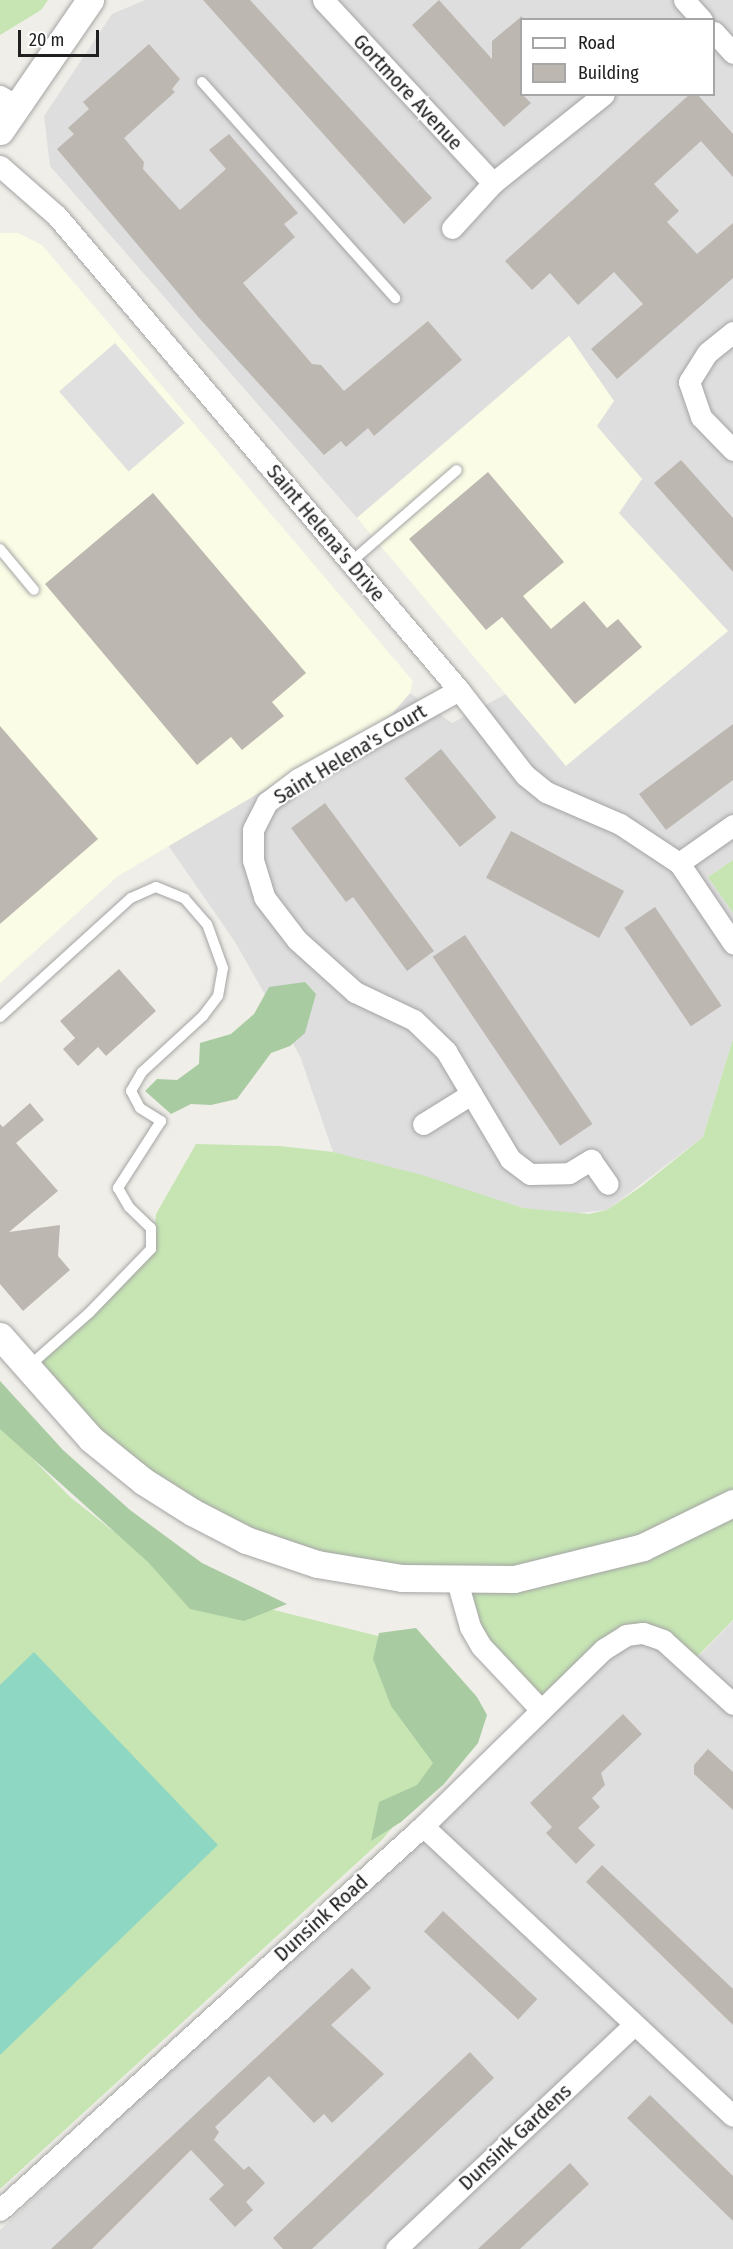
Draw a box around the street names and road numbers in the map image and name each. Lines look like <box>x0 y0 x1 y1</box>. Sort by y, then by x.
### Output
street label: Gortmore Avenue <box>348 29 468 155</box>
street label: Saint Helena's Drive <box>261 459 391 607</box>
street label: Saint Helena's Court <box>269 699 431 809</box>
street label: Dunsink Road <box>269 1869 373 1967</box>
street label: Dunsink Gardens <box>453 2078 577 2196</box>

